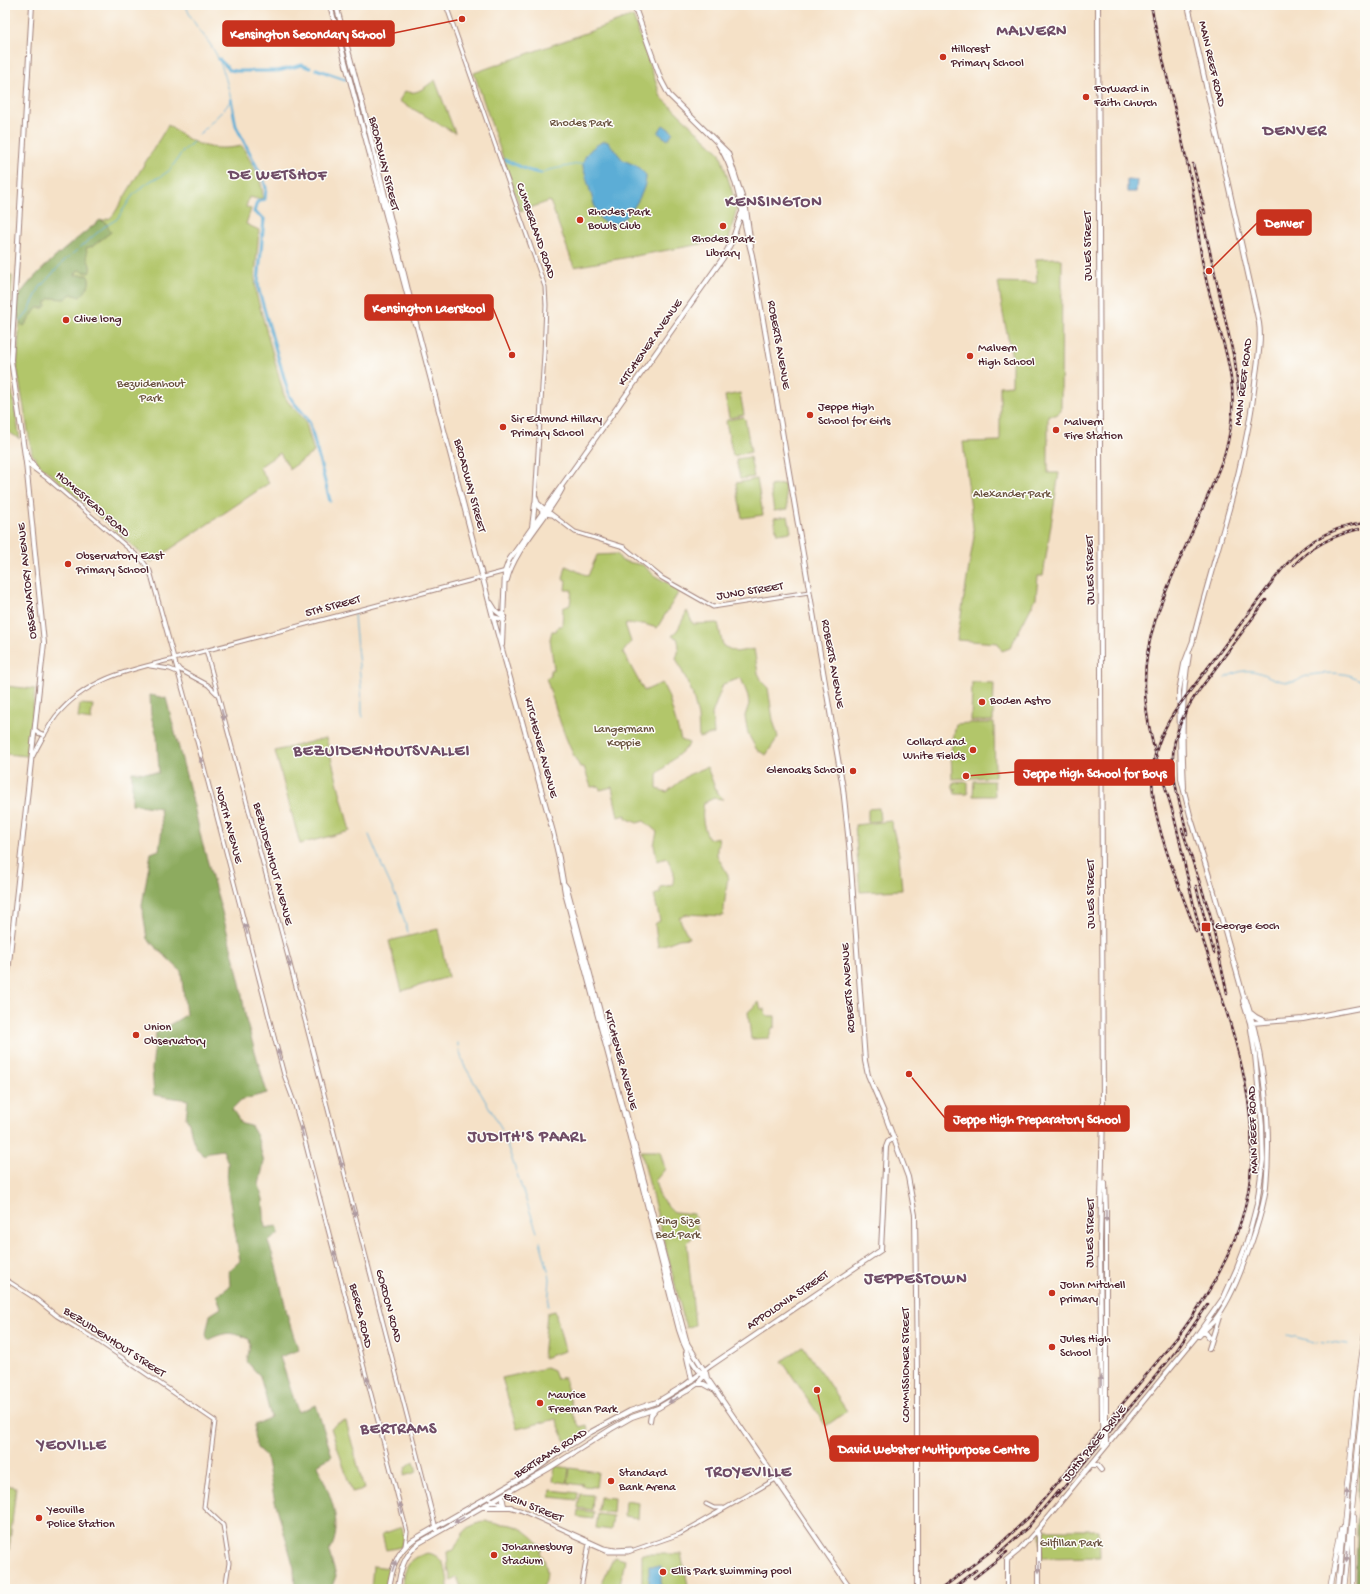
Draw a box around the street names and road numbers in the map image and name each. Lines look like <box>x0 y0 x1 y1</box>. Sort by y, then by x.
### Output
street label: MAIN REEF ROAD <box>1194 20 1228 108</box>
street label: BROADWAY STREET <box>364 115 402 214</box>
street label: CUMBERLAND ROAD <box>512 181 558 281</box>
street label: JULES STREET <box>1082 210 1096 281</box>
street label: KITCHENER AVENUE <box>616 296 687 389</box>
street label: ROBERTS AVENUE <box>763 300 793 391</box>
street label: MAIN REEF ROAD <box>1232 337 1256 426</box>
street label: BROADWAY STREET <box>450 437 489 536</box>
street label: HOMESTEAD ROAD <box>52 469 132 541</box>
street label: OBSERVATORY AVENUE <box>15 522 41 640</box>
street label: JULES STREET <box>1083 534 1099 605</box>
street label: JUNO STREET <box>716 580 786 604</box>
street label: 5TH STREET <box>304 593 364 621</box>
street label: ROBERTS AVENUE <box>817 619 847 710</box>
street label: KITCHENER AVENUE <box>520 697 560 800</box>
street label: NORTH AVENUE <box>211 785 245 866</box>
street label: BEZUIDENHOUT AVENUE <box>249 800 295 927</box>
street label: JULES STREET <box>1085 858 1099 929</box>
street label: ROBERTS AVENUE <box>839 942 859 1033</box>
street label: KITCHENER AVENUE <box>600 1009 640 1112</box>
street label: MAIN REEF ROAD <box>1245 1086 1263 1174</box>
street label: JULES STREET <box>1083 1197 1099 1268</box>
street label: GORDON ROAD <box>372 1268 405 1344</box>
street label: APPOLONIA STREET <box>744 1268 833 1334</box>
street label: BEREA ROAD <box>345 1281 375 1350</box>
street label: BEZUIDENHOUT STREET <box>60 1304 169 1382</box>
street label: COMMISSIONER STREET <box>900 1306 914 1422</box>
street label: JOHN PAGE DRIVE <box>1060 1403 1130 1485</box>
street label: BERTRAMS ROAD <box>511 1426 590 1482</box>
street label: ERIN STREET <box>501 1490 566 1527</box>

